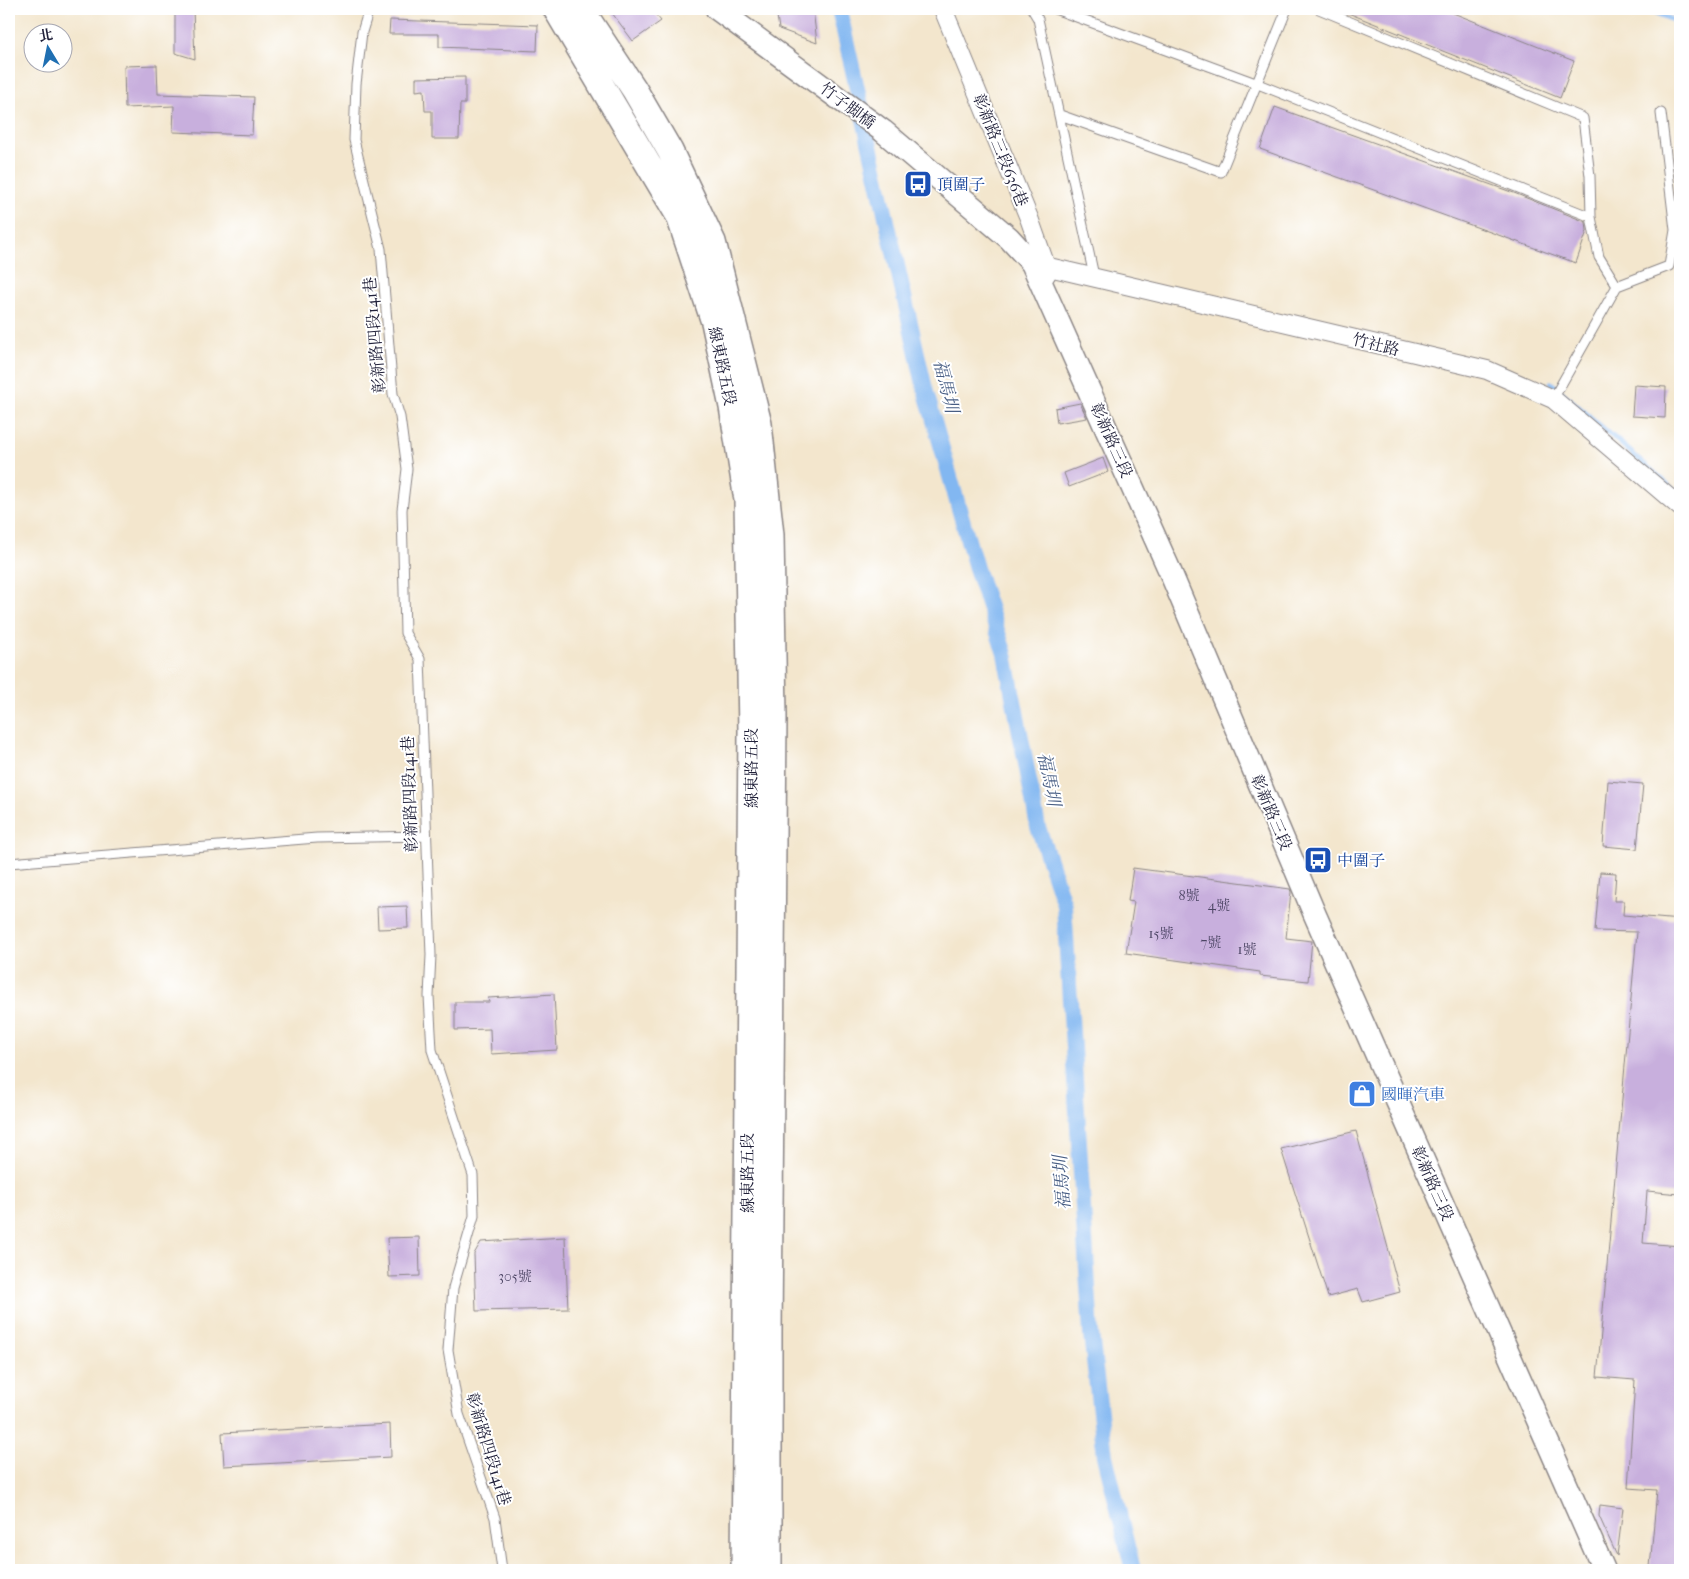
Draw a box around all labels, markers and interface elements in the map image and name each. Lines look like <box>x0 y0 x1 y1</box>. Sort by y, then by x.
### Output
north arrow <box>22 22 72 72</box>
text: 北 <box>37 26 54 45</box>
street label: 竹子脚橋 <box>816 79 879 132</box>
street label: 彰新路三段636巷 <box>969 91 1032 209</box>
bus stop icon: 頂圍子 <box>903 169 933 199</box>
place label: 頂圍子 <box>937 175 985 194</box>
street label: 彰新路四段141巷 <box>360 276 389 394</box>
street label: 線東路五段 <box>705 325 740 407</box>
street label: 竹社路 <box>1350 329 1401 360</box>
water label: 福馬圳 <box>929 357 963 418</box>
street label: 彰新路三段 <box>1087 400 1136 481</box>
street label: 線東路五段 <box>742 728 761 808</box>
street label: 彰新路四段141巷 <box>398 735 421 853</box>
water label: 福馬圳 <box>1033 751 1065 811</box>
street label: 彰新路三段 <box>1247 772 1296 853</box>
bus stop icon: 中圍子 <box>1303 845 1333 875</box>
place label: 中圍子 <box>1337 851 1385 870</box>
house number: 8號 <box>1178 887 1200 904</box>
house number: 4號 <box>1208 897 1230 914</box>
house number: 15號 <box>1149 925 1174 942</box>
house number: 7號 <box>1201 934 1221 951</box>
house number: 1號 <box>1238 941 1257 958</box>
shop icon: 國暉汽車 <box>1347 1079 1377 1109</box>
place label: 國暉汽車 <box>1381 1085 1445 1104</box>
street label: 線東路五段 <box>738 1133 757 1213</box>
street label: 彰新路三段 <box>1408 1143 1457 1224</box>
water label: 福馬圳 <box>1050 1152 1075 1211</box>
house number: 305號 <box>498 1268 532 1285</box>
street label: 彰新路四段141巷 <box>462 1390 515 1508</box>

